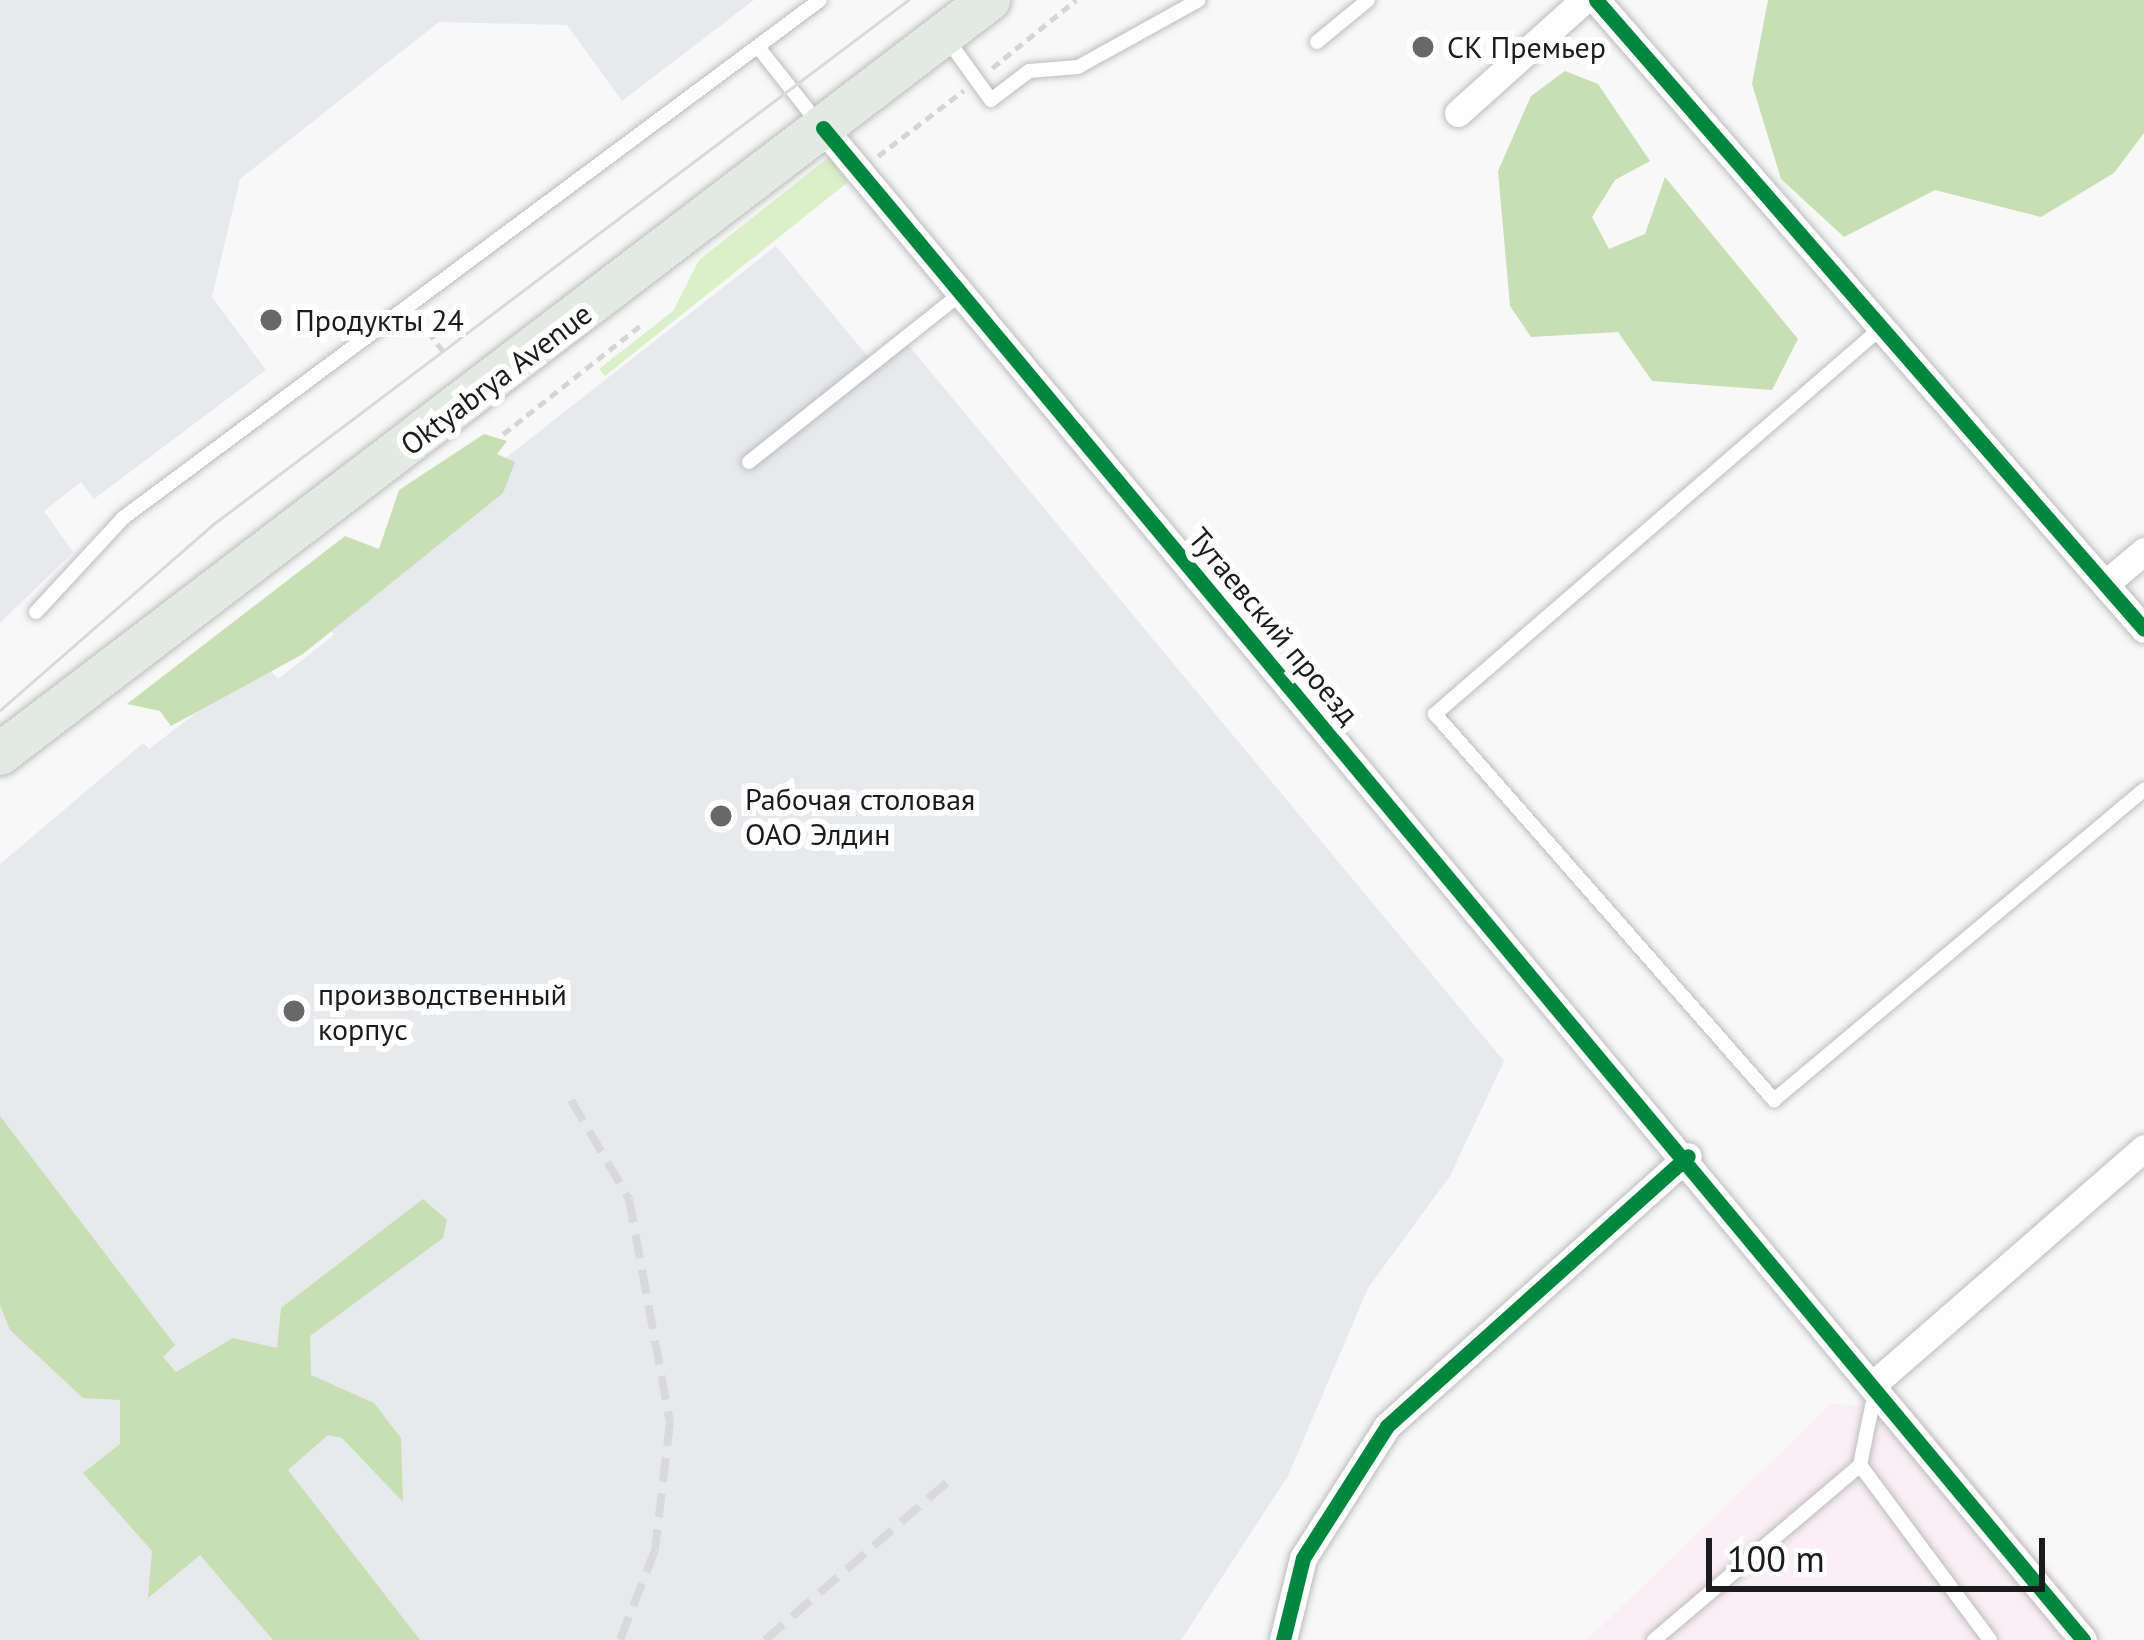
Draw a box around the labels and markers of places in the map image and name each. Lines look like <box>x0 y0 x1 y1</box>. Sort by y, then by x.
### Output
place label: СК Премьер <box>1447 29 1606 65</box>
marker: СК Премьер <box>1410 34 1436 60</box>
place label: Продукты 24 <box>295 302 464 338</box>
marker: Продукты 24 <box>258 307 284 333</box>
place label: Рабочая столовая ОАО Элдин <box>745 781 975 852</box>
marker: Рабочая столовая ОАО Элдин <box>708 803 734 829</box>
place label: производственный корпус <box>318 976 567 1046</box>
marker: производственный корпус <box>281 998 307 1024</box>

